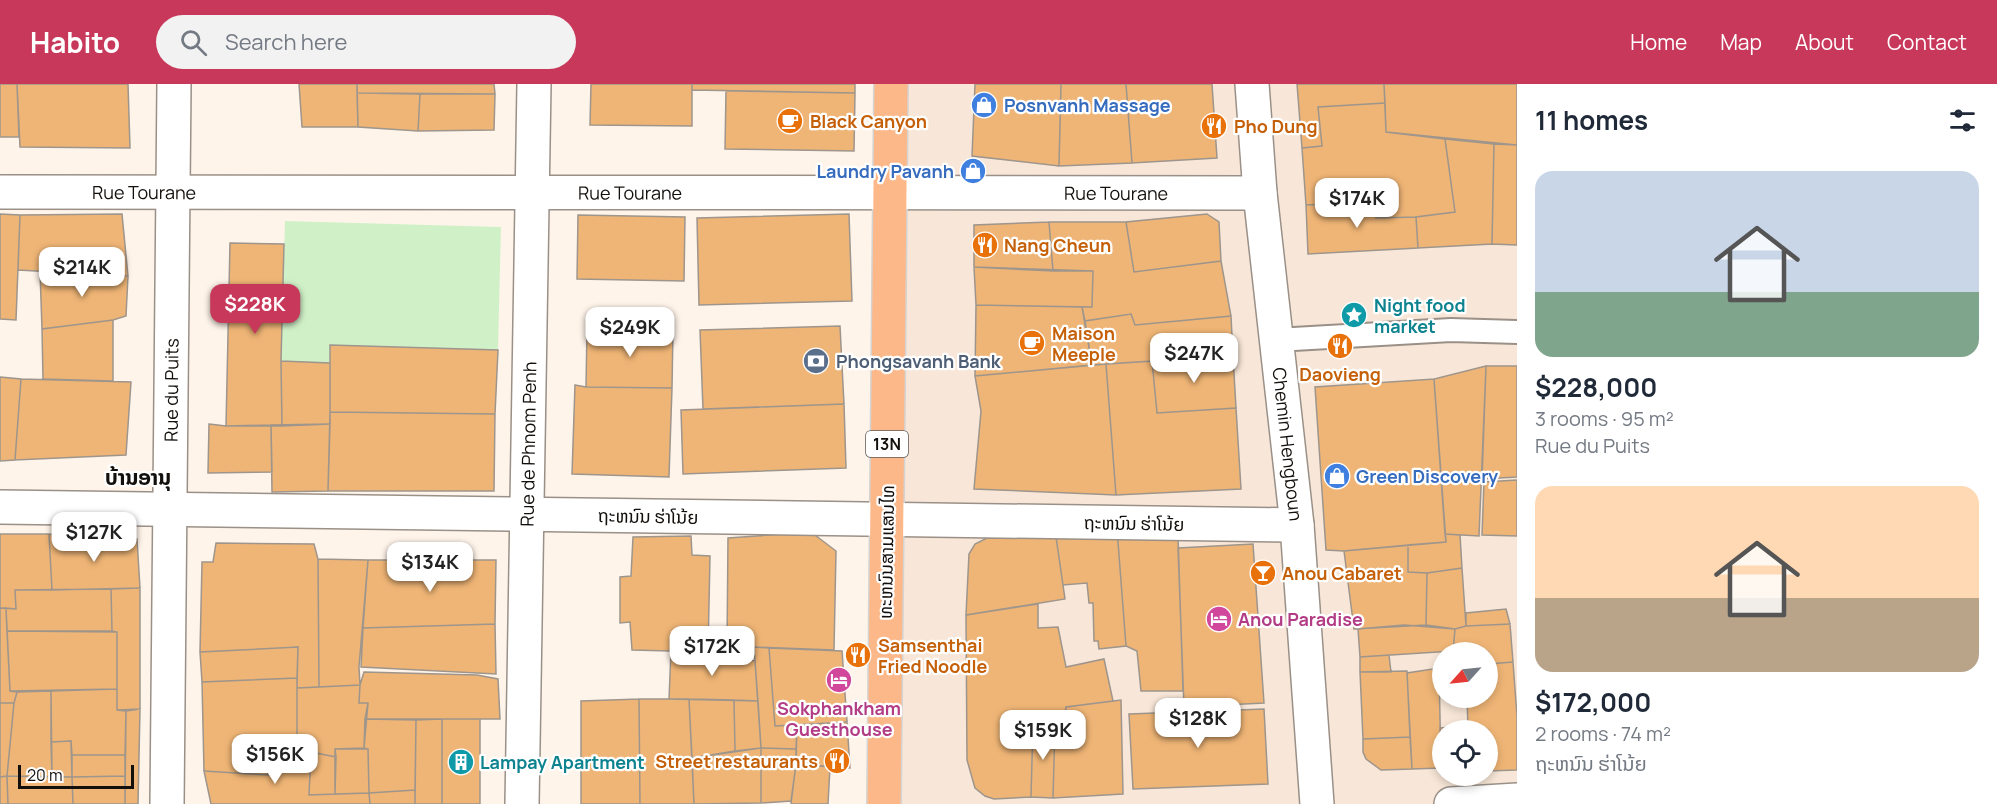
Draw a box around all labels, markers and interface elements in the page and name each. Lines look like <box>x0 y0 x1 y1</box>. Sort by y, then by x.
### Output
search box <box>156 15 576 69</box>
text: Habito <box>30 23 120 61</box>
icon: search <box>177 26 210 59</box>
text: Search here <box>225 27 347 57</box>
text: Home <box>1630 28 1687 56</box>
text: Map <box>1720 28 1762 56</box>
text: About <box>1795 28 1854 56</box>
text: Contact <box>1887 28 1967 56</box>
shop icon: Posnvanh Massage <box>969 90 999 120</box>
place label: Posnvanh Massage <box>1004 93 1171 117</box>
text: 11 homes <box>1535 102 1648 138</box>
icon: filters <box>1946 104 1979 137</box>
cafe icon: Black Canyon <box>775 106 805 136</box>
place label: Black Canyon <box>810 109 927 133</box>
restaurant icon: Pho Dung <box>1199 111 1229 141</box>
place label: Pho Dung <box>1234 114 1318 138</box>
shop icon: Laundry Pavanh <box>958 156 988 186</box>
place label: Laundry Pavanh <box>816 159 954 183</box>
pin: $174K <box>1315 178 1399 229</box>
street label: Rue Tourane <box>92 180 196 204</box>
street label: Rue Tourane <box>578 180 682 205</box>
street label: Rue Tourane <box>1064 181 1168 205</box>
text: $174K <box>1329 184 1385 211</box>
icon: home <box>1703 210 1811 318</box>
restaurant icon: Nang Cheun <box>970 230 1000 260</box>
place label: Nang Cheun <box>1004 233 1111 257</box>
pin: $214K <box>40 247 124 298</box>
text: $214K <box>53 253 111 280</box>
pin: $228K <box>213 284 297 335</box>
text: $228K <box>224 290 286 317</box>
place label: Night food market <box>1374 293 1466 338</box>
place icon: Night food market <box>1339 300 1369 330</box>
pin: $249K <box>588 307 672 358</box>
text: $249K <box>599 313 661 340</box>
place label: Maison Meeple <box>1052 321 1116 366</box>
cafe icon: Maison Meeple <box>1017 328 1047 358</box>
restaurant icon: Daovieng <box>1325 331 1355 361</box>
pin: $247K <box>1152 333 1236 384</box>
street label: Rue du Puits <box>159 338 184 442</box>
text: $247K <box>1164 339 1224 366</box>
bank icon: Phongsavanh Bank <box>801 346 831 376</box>
place label: Phongsavanh Bank <box>836 349 1002 373</box>
street label: Rue de Phnom Penh <box>515 361 541 527</box>
place label: Daovieng <box>1299 362 1381 386</box>
street label: Chemin Hengboun <box>1268 366 1308 522</box>
text: $228,000 <box>1535 369 1657 405</box>
text: 3 rooms · 95 m² <box>1535 405 1674 432</box>
road number: 13N <box>866 431 908 457</box>
text: Rue du Puits <box>1535 432 1650 459</box>
shop icon: Green Discovery <box>1322 461 1352 491</box>
district label: ບ້ານອານຸ <box>105 463 171 491</box>
place label: Green Discovery <box>1356 464 1498 488</box>
street label: ທະຫນົນສາມແສນໄທ <box>873 485 899 619</box>
street label: ຖະຫນົນ ຮ່າໂນ້ຍ <box>597 503 699 529</box>
street label: ຖະຫນົນ ຮ່າໂນ້ຍ <box>1083 510 1185 536</box>
pin: $127K <box>52 512 136 563</box>
text: $127K <box>66 518 122 545</box>
icon: home <box>1703 525 1811 633</box>
pin: $134K <box>388 542 472 593</box>
text: $134K <box>401 548 459 575</box>
bar icon: Anou Cabaret <box>1248 558 1278 588</box>
place label: Anou Cabaret <box>1282 561 1402 585</box>
hotel icon: Anou Paradise <box>1204 604 1234 634</box>
place label: Anou Paradise <box>1238 607 1363 631</box>
pin: $172K <box>670 626 754 677</box>
text: $172K <box>684 632 740 659</box>
place label: Samsenthai Fried Noodle <box>878 633 988 678</box>
restaurant icon: Samsenthai Fried Noodle <box>843 640 873 670</box>
north arrow <box>1432 642 1498 708</box>
map controls <box>1432 642 1498 786</box>
hotel icon: Sokphankham Guesthouse <box>824 665 854 695</box>
text: $172,000 <box>1535 684 1651 720</box>
place label: Sokphankham Guesthouse <box>777 696 901 741</box>
pin: $128K <box>1156 698 1240 749</box>
text: $128K <box>1169 704 1227 731</box>
pin: $159K <box>1001 710 1085 761</box>
text: $159K <box>1014 716 1072 743</box>
button: locate <box>1432 720 1498 786</box>
text: 2 rooms · 74 m² <box>1535 720 1671 747</box>
pin: $156K <box>233 734 317 785</box>
text: $156K <box>246 740 304 767</box>
restaurant icon: Street restaurants <box>822 746 852 776</box>
building icon: Lampay Apartment <box>446 747 476 777</box>
place label: Street restaurants <box>655 749 818 773</box>
place label: Lampay Apartment <box>480 750 645 774</box>
text: ຖະຫນົນ ຮ່າໂນ້ຍ <box>1535 750 1647 777</box>
scale bar <box>18 762 134 790</box>
text: 20 m <box>27 764 63 786</box>

